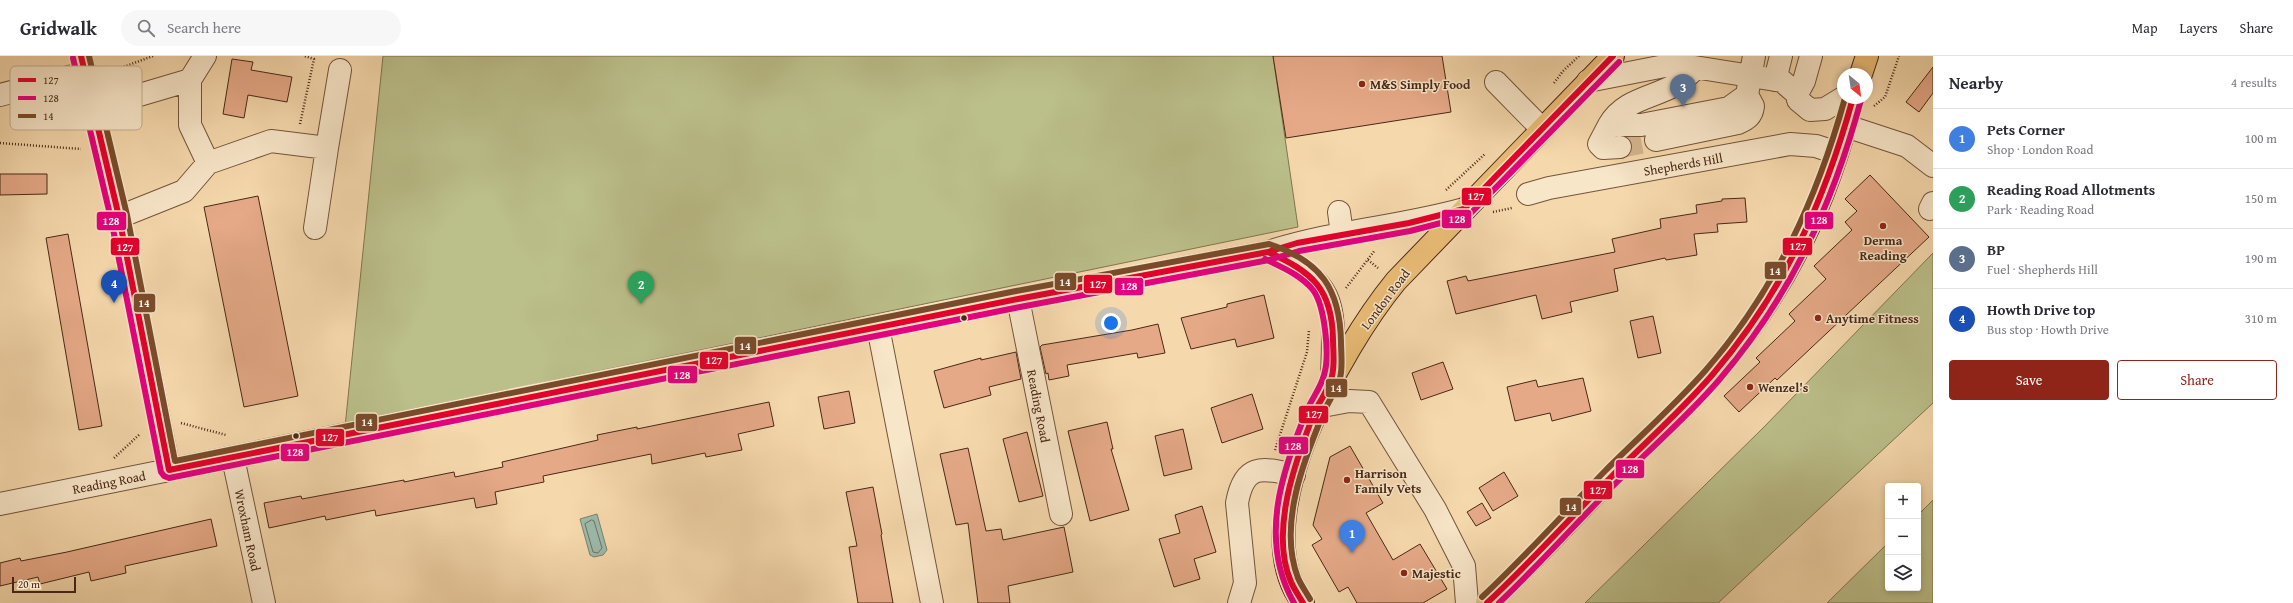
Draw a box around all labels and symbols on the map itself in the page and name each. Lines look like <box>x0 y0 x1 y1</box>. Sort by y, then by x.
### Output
legend <box>10 66 142 130</box>
north arrow <box>1837 68 1873 104</box>
text: 127 <box>43 72 59 88</box>
pin: 3 <box>1670 74 1696 107</box>
place label: M&S Simply Food <box>1370 75 1471 94</box>
marker: M&S Simply Food <box>1357 79 1367 89</box>
text: 128 <box>43 90 59 106</box>
text: 14 <box>43 108 54 124</box>
street label: Shepherds Hill <box>1642 148 1724 181</box>
line badge: 127 <box>1461 187 1492 206</box>
text: 127 <box>1467 188 1485 204</box>
line badge: 128 <box>1441 209 1472 229</box>
line badge: 128 <box>96 211 127 231</box>
text: 128 <box>1448 211 1466 227</box>
line badge: 128 <box>1804 211 1834 230</box>
text: 128 <box>1810 212 1828 228</box>
text: 128 <box>102 213 120 229</box>
marker: Derma Reading <box>1878 221 1888 231</box>
place label: Derma Reading <box>1859 231 1907 265</box>
line badge: 127 <box>110 237 140 256</box>
line badge: 127 <box>1782 237 1813 256</box>
text: 127 <box>1789 238 1807 254</box>
text: 127 <box>116 239 134 255</box>
line badge: 14 <box>1764 261 1787 280</box>
text: 14 <box>1769 263 1781 279</box>
street label: London Road <box>1356 265 1414 333</box>
pin: 4 <box>101 270 127 303</box>
pin: 2 <box>628 271 654 304</box>
line badge: 14 <box>1054 272 1077 291</box>
text: 14 <box>1059 274 1071 290</box>
line badge: 127 <box>1083 274 1113 294</box>
text: 127 <box>1089 276 1107 292</box>
line badge: 128 <box>1114 277 1144 296</box>
text: 128 <box>1120 278 1138 294</box>
line badge: 14 <box>133 293 156 313</box>
text: 14 <box>138 295 150 311</box>
place label: Anytime Fitness <box>1826 309 1919 328</box>
unlabelled marker <box>959 313 969 323</box>
your location <box>1101 313 1121 333</box>
marker: Anytime Fitness <box>1813 313 1823 323</box>
line badge: 14 <box>734 336 757 355</box>
text: 14 <box>739 338 751 354</box>
line badge: 127 <box>699 351 729 370</box>
text: 127 <box>705 352 723 368</box>
line badge: 128 <box>667 365 698 384</box>
text: 128 <box>673 367 691 383</box>
street label: Reading Road <box>1022 368 1055 444</box>
line badge: 14 <box>1325 378 1348 398</box>
place label: Wenzel's <box>1758 378 1809 397</box>
text: 14 <box>1330 380 1342 396</box>
marker: Wenzel's <box>1745 382 1755 392</box>
line badge: 127 <box>1298 405 1329 424</box>
text: 127 <box>1305 406 1323 422</box>
line badge: 14 <box>355 413 378 432</box>
text: 14 <box>361 414 373 430</box>
line badge: 127 <box>315 428 345 447</box>
text: 127 <box>321 429 339 445</box>
unlabelled marker <box>291 431 301 441</box>
line badge: 128 <box>1278 436 1309 455</box>
text: 128 <box>1284 438 1302 454</box>
line badge: 128 <box>280 443 310 462</box>
text: 128 <box>286 444 304 460</box>
line badge: 128 <box>1615 459 1645 479</box>
text: 128 <box>1621 461 1639 477</box>
place label: Harrison Family Vets <box>1355 464 1422 498</box>
street label: Reading Road <box>71 466 147 499</box>
marker: Harrison Family Vets <box>1342 475 1352 485</box>
line badge: 127 <box>1583 480 1613 500</box>
text: 127 <box>1589 482 1607 498</box>
street label: Wroxham Road <box>230 487 265 573</box>
line badge: 14 <box>1559 497 1582 516</box>
text: 14 <box>1565 499 1577 515</box>
pin: 1 <box>1339 520 1365 553</box>
place label: Majestic <box>1412 564 1461 583</box>
marker: Majestic <box>1399 568 1409 578</box>
scale bar <box>12 575 76 594</box>

